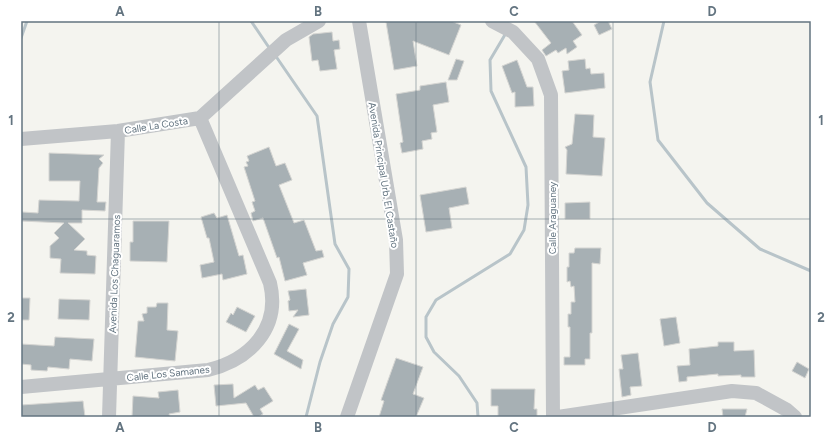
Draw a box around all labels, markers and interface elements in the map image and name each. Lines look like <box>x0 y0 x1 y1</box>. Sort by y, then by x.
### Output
text: A <box>115 4 125 19</box>
text: B <box>314 4 322 19</box>
text: C <box>509 4 519 19</box>
text: D <box>707 4 717 19</box>
street label: Avenida Principal Urb. El Castaño <box>366 101 402 249</box>
text: 1 <box>8 113 14 128</box>
text: 1 <box>818 113 824 128</box>
street label: Calle La Costa <box>123 114 189 137</box>
street label: Calle Araguaney <box>546 181 559 254</box>
street label: Avenida Los Chaguaramos <box>106 214 123 333</box>
text: 2 <box>7 310 15 325</box>
text: 2 <box>817 310 825 325</box>
street label: Calle Los Samanes <box>126 363 210 384</box>
text: A <box>115 420 125 435</box>
text: B <box>314 420 322 435</box>
text: C <box>509 420 519 435</box>
text: D <box>707 420 717 435</box>

